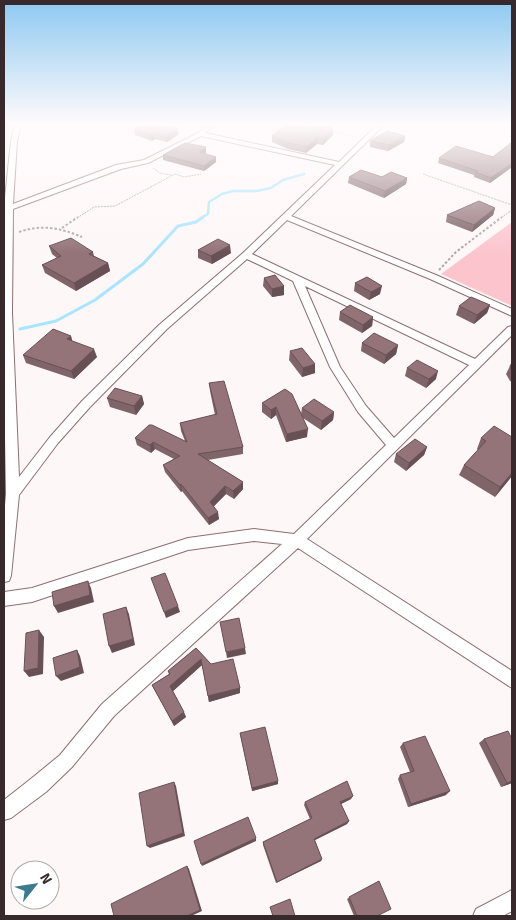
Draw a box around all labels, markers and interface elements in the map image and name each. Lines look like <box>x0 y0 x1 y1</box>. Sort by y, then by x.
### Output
north arrow <box>10 860 60 910</box>
text: N <box>36 870 56 887</box>

